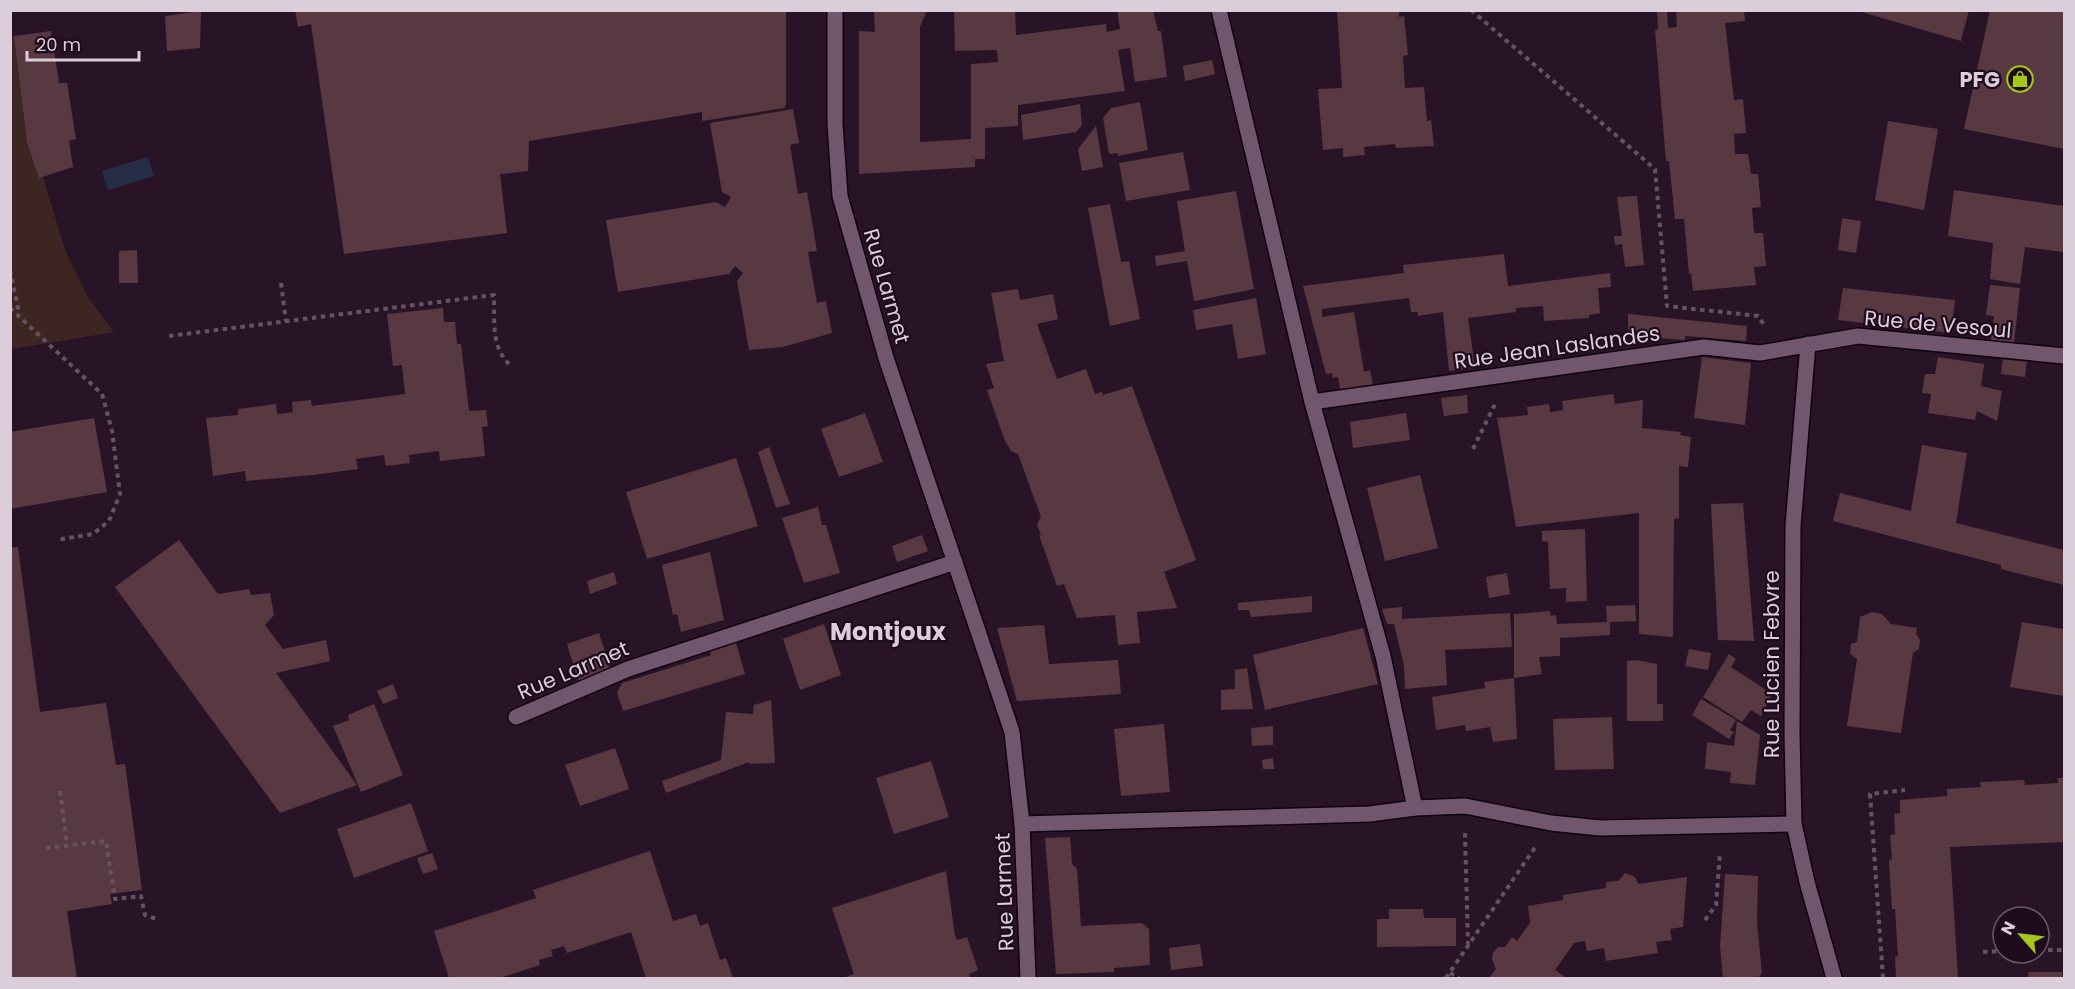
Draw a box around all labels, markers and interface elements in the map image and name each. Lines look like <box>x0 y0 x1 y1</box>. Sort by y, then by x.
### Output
scale bar <box>27 24 140 62</box>
text: 20 m <box>36 32 81 57</box>
shop icon: PFG <box>2005 64 2035 94</box>
place label: PFG <box>1959 65 2000 94</box>
street label: Rue Larmet <box>857 225 917 347</box>
street label: Rue de Vesoul <box>1863 303 2013 345</box>
street label: Rue Jean Laslandes <box>1452 318 1662 376</box>
street label: Rue Lucien Febvre <box>1757 570 1786 758</box>
district label: Montjoux <box>830 615 947 648</box>
street label: Rue Larmet <box>513 634 633 706</box>
street label: Rue Larmet <box>987 832 1021 952</box>
north arrow <box>1991 905 2051 965</box>
text: N <box>1995 917 2021 939</box>

